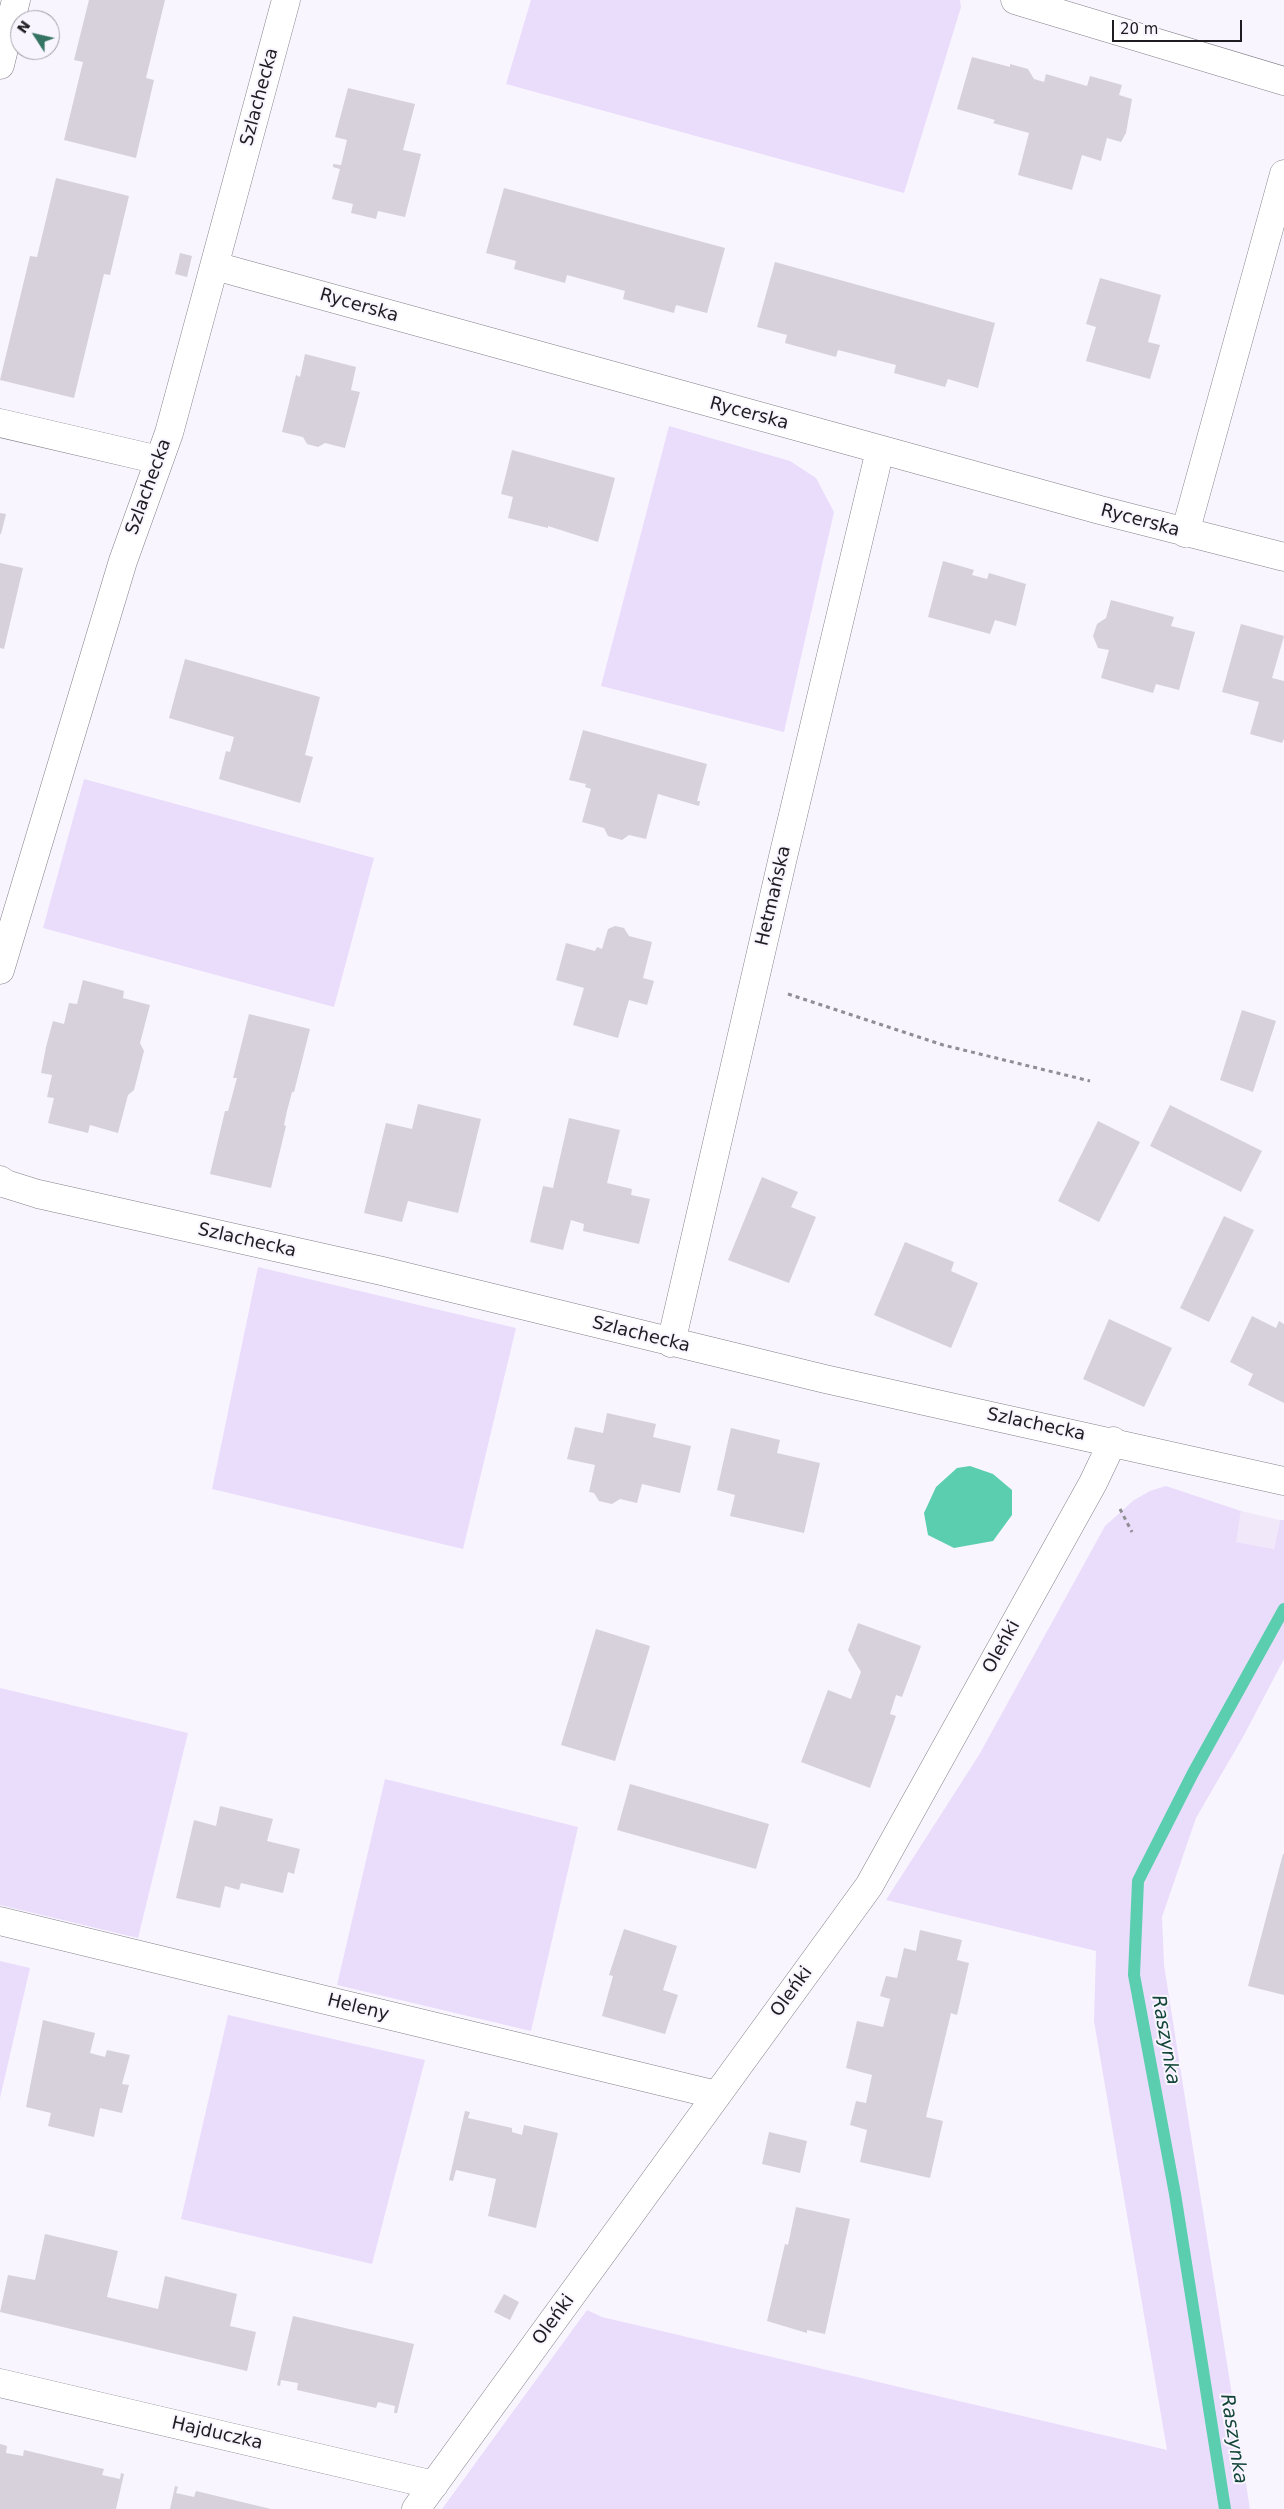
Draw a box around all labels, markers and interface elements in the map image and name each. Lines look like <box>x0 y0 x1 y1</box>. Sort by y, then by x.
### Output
north arrow <box>10 10 60 60</box>
scale bar <box>1114 10 1244 42</box>
text: N <box>14 18 33 36</box>
text: 20 m <box>1120 20 1158 38</box>
street label: Szlachecka <box>237 46 283 148</box>
street label: Rycerska <box>317 284 401 328</box>
street label: Rycerska <box>707 393 791 435</box>
street label: Szlachecka <box>122 436 176 538</box>
street label: Rycerska <box>1098 500 1182 542</box>
street label: Hetmańska <box>752 844 796 948</box>
street label: Szlachecka <box>196 1219 298 1263</box>
street label: Szlachecka <box>590 1312 692 1358</box>
street label: Szlachecka <box>985 1404 1087 1446</box>
street label: Oleńki <box>979 1617 1025 1677</box>
street label: Oleńki <box>766 1963 818 2021</box>
street label: Heleny <box>325 1990 391 2026</box>
water label: Raszynka <box>1146 1993 1184 2087</box>
street label: Oleńki <box>528 2291 580 2349</box>
water label: Raszynka <box>1215 2392 1251 2486</box>
street label: Hajduczka <box>169 2413 265 2455</box>

